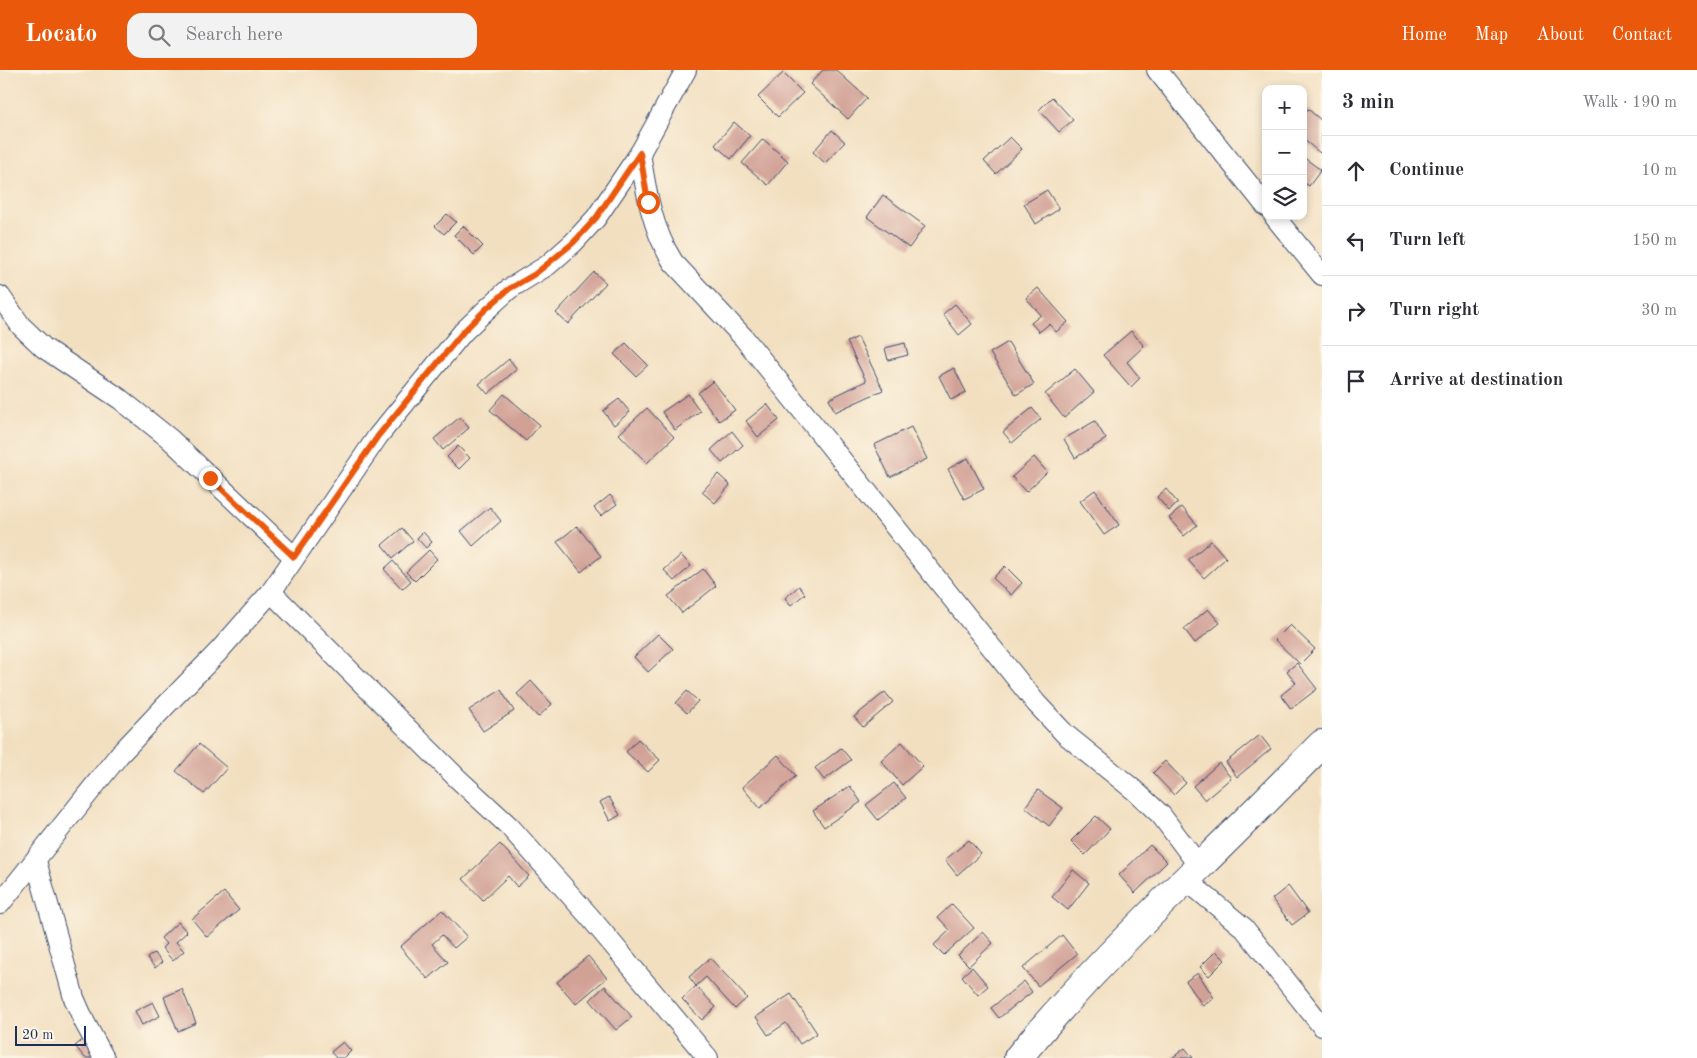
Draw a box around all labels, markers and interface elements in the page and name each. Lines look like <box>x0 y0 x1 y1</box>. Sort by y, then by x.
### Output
search box <box>127 13 477 58</box>
icon: search <box>145 21 173 49</box>
text: Locato <box>25 23 97 47</box>
text: Search here <box>185 26 283 45</box>
text: Home <box>1401 26 1447 44</box>
text: Map <box>1475 26 1508 44</box>
text: About <box>1536 26 1584 44</box>
text: Contact <box>1612 26 1672 44</box>
map controls <box>1262 85 1307 220</box>
button: + <box>1262 85 1307 130</box>
text: 3 min <box>1342 92 1395 113</box>
text: Walk · 190 m <box>1582 95 1677 111</box>
button: − <box>1262 130 1307 175</box>
icon: ahead <box>1342 157 1370 185</box>
text: Continue <box>1389 161 1464 180</box>
text: 10 m <box>1641 163 1677 179</box>
button: layers <box>1262 175 1307 220</box>
route start <box>637 191 660 214</box>
icon: left <box>1342 227 1370 255</box>
text: Turn left <box>1389 231 1466 250</box>
text: 150 m <box>1632 233 1677 249</box>
icon: right <box>1342 297 1370 325</box>
text: Turn right <box>1389 301 1479 320</box>
text: 30 m <box>1641 303 1677 319</box>
icon: arrive <box>1342 367 1370 395</box>
text: Arrive at destination <box>1389 371 1563 390</box>
route end <box>199 467 222 490</box>
scale bar <box>15 1023 86 1046</box>
text: 20 m <box>22 1028 53 1042</box>

